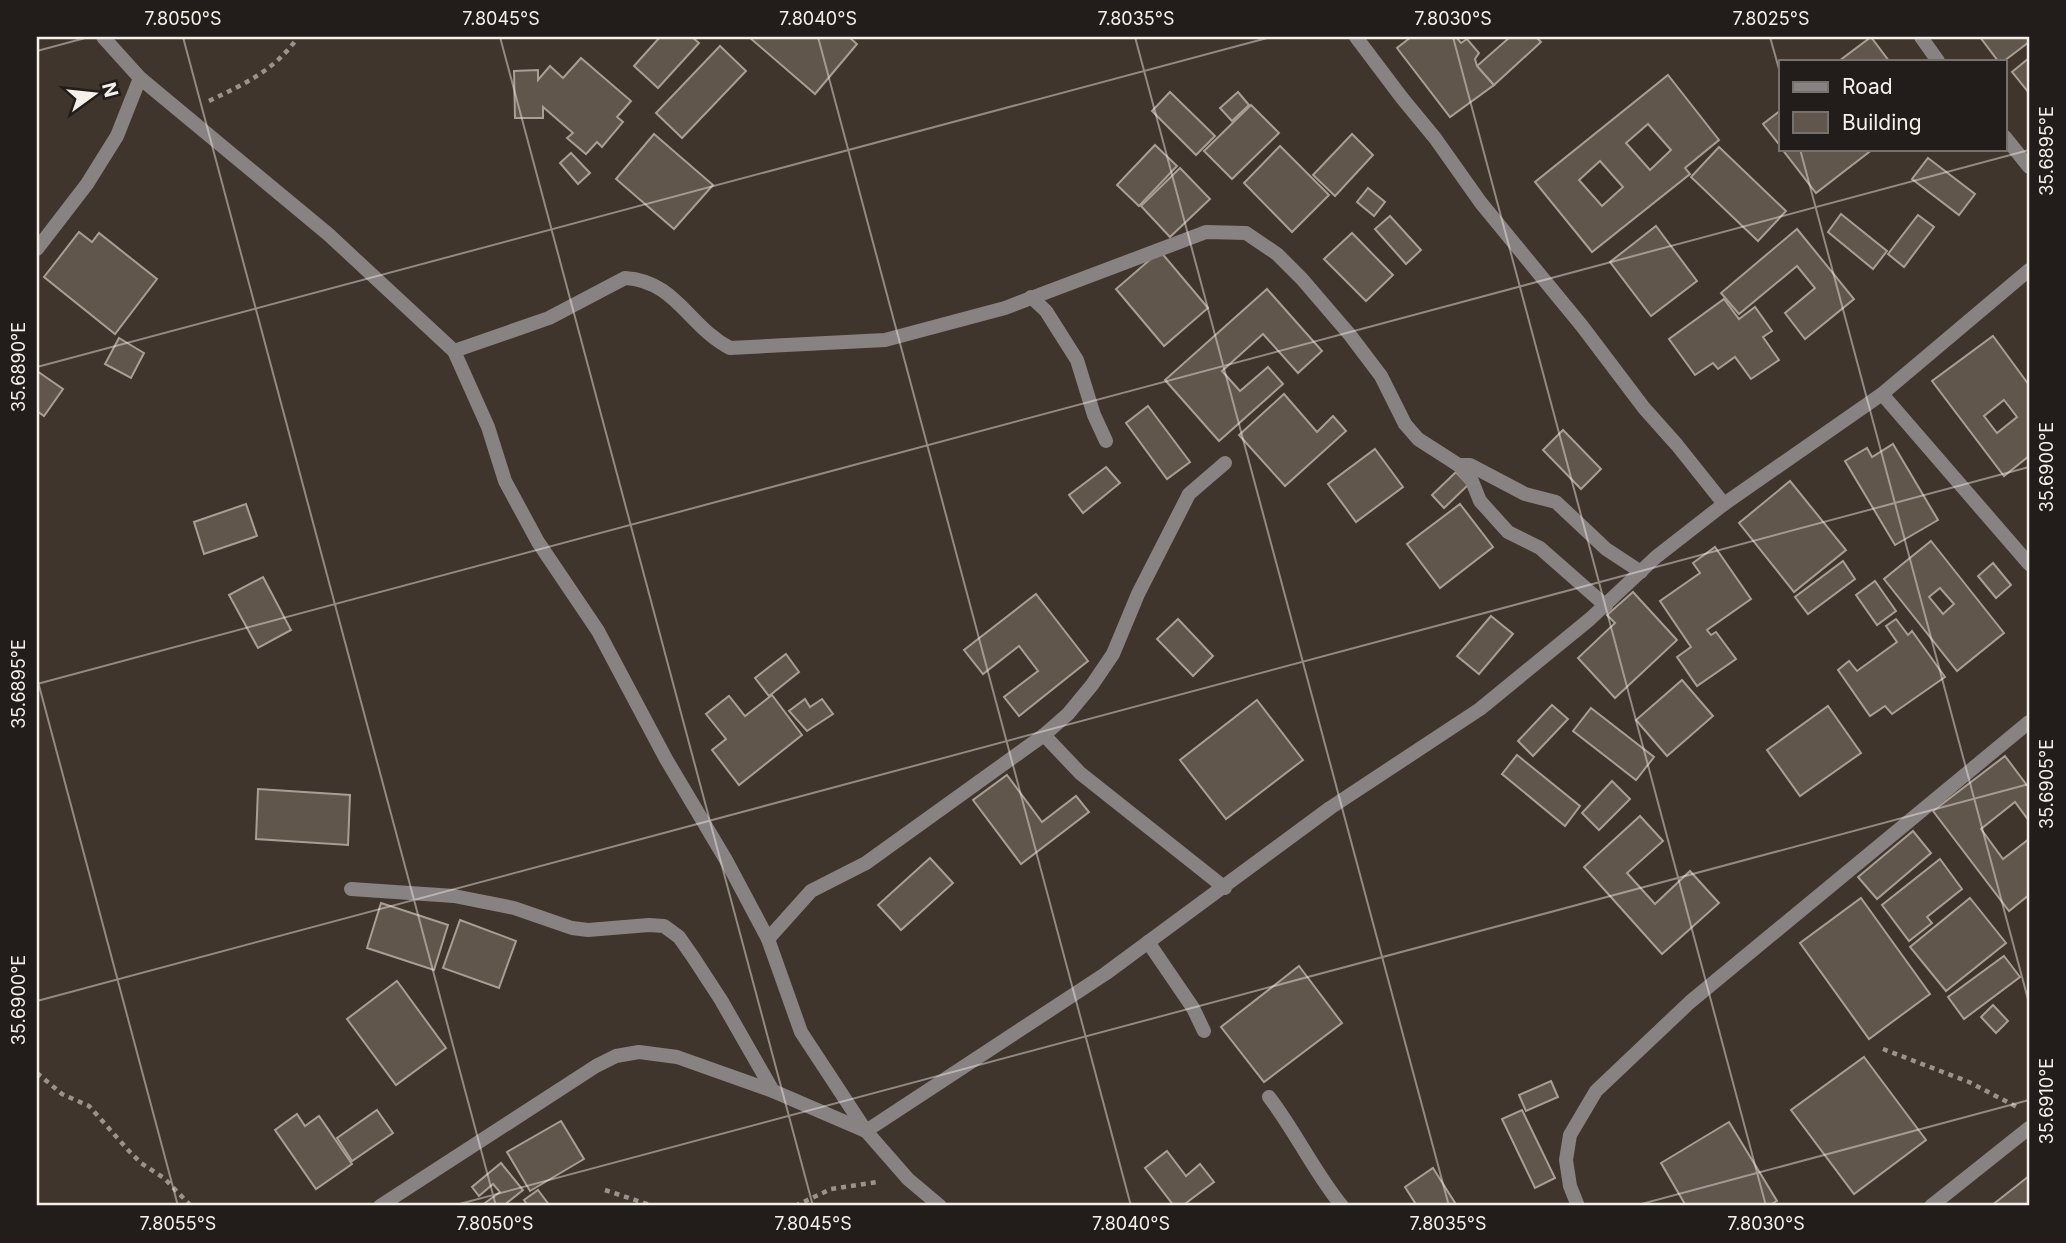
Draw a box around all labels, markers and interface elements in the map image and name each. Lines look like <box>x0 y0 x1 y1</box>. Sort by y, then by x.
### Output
text: 7.8050°S <box>144 8 222 29</box>
text: 7.8045°S <box>462 8 540 29</box>
text: 7.8040°S <box>779 8 857 29</box>
text: 7.8035°S <box>1097 8 1175 29</box>
text: 7.8030°S <box>1414 8 1492 29</box>
text: 7.8025°S <box>1733 8 1809 29</box>
north arrow <box>60 60 130 130</box>
legend <box>1779 60 2007 150</box>
text: Road <box>1842 74 1893 99</box>
text: N <box>97 80 123 100</box>
text: 35.6895°E <box>2036 106 2057 196</box>
text: Building <box>1842 110 1922 135</box>
text: 35.6890°E <box>8 322 29 412</box>
text: 35.6900°E <box>2036 422 2057 512</box>
text: 35.6895°E <box>8 639 29 729</box>
text: 35.6905°E <box>2036 739 2057 829</box>
text: 35.6900°E <box>8 955 29 1045</box>
text: 35.6910°E <box>2036 1058 2057 1144</box>
text: 7.8055°S <box>140 1213 216 1234</box>
text: 7.8050°S <box>456 1213 534 1234</box>
text: 7.8045°S <box>774 1213 852 1234</box>
text: 7.8040°S <box>1092 1213 1170 1234</box>
text: 7.8035°S <box>1409 1213 1487 1234</box>
text: 7.8030°S <box>1727 1213 1805 1234</box>

